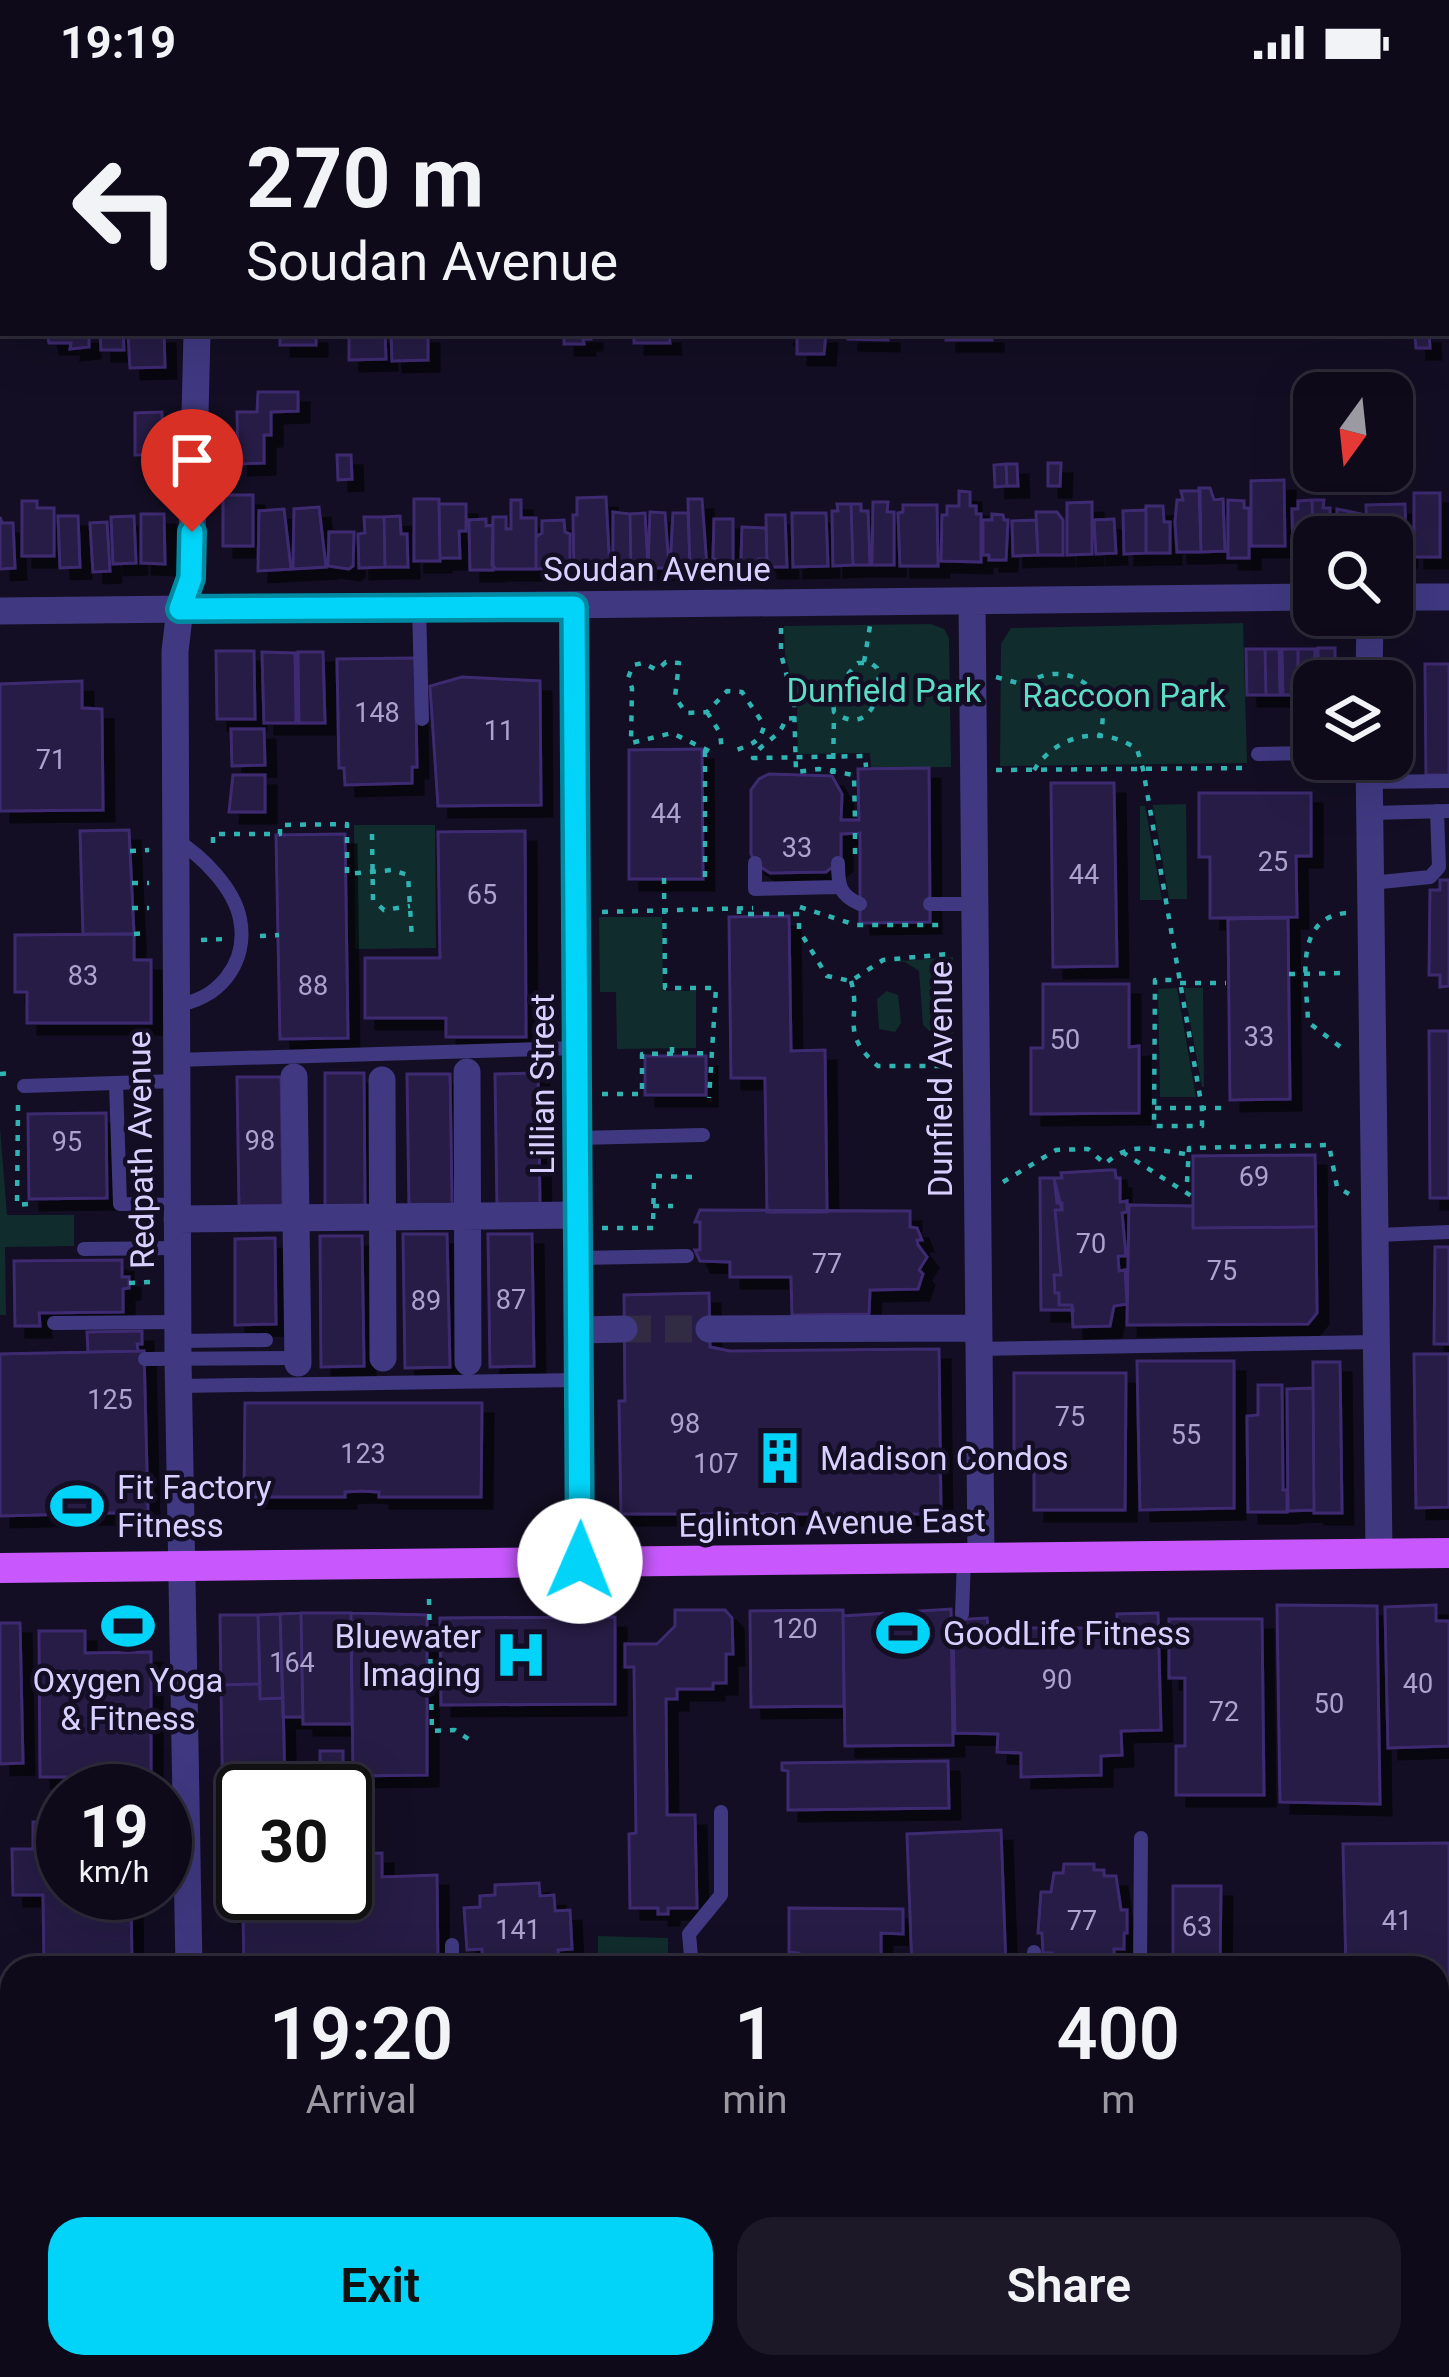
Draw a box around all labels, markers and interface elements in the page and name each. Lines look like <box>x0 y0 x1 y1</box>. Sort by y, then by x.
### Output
text: 19:19 <box>60 16 176 69</box>
text: 270 m <box>246 129 484 228</box>
icon: left <box>48 132 204 288</box>
text: Soudan Avenue <box>246 230 618 293</box>
north arrow <box>1293 372 1413 492</box>
map controls <box>1293 372 1413 780</box>
pin <box>141 409 243 532</box>
icon: arrive <box>159 427 225 493</box>
button: search <box>1293 516 1413 636</box>
street label: Soudan Avenue <box>543 550 771 589</box>
button: layers <box>1293 660 1413 780</box>
park label: Dunfield Park <box>786 671 982 710</box>
park label: Raccoon Park <box>1022 676 1226 715</box>
house number: 148 <box>354 697 400 729</box>
house number: 11 <box>484 715 514 747</box>
house number: 71 <box>36 744 66 776</box>
house number: 44 <box>651 798 681 830</box>
house number: 33 <box>782 832 812 864</box>
house number: 25 <box>1258 846 1288 878</box>
house number: 44 <box>1069 859 1099 891</box>
house number: 65 <box>467 879 497 911</box>
house number: 83 <box>68 960 98 992</box>
street label: Dunfield Avenue <box>921 961 960 1197</box>
house number: 88 <box>298 970 328 1002</box>
street label: Lillian Street <box>523 993 562 1175</box>
house number: 33 <box>1244 1021 1274 1053</box>
house number: 50 <box>1050 1024 1080 1056</box>
street label: Redpath Avenue <box>119 1031 162 1269</box>
house number: 98 <box>245 1125 275 1157</box>
house number: 95 <box>52 1126 82 1158</box>
house number: 69 <box>1239 1161 1269 1193</box>
house number: 70 <box>1076 1228 1106 1260</box>
house number: 77 <box>812 1248 842 1280</box>
house number: 75 <box>1207 1255 1237 1287</box>
house number: 87 <box>496 1284 526 1316</box>
house number: 89 <box>411 1285 441 1317</box>
house number: 125 <box>87 1384 133 1416</box>
house number: 75 <box>1055 1401 1085 1433</box>
house number: 98 <box>670 1408 700 1440</box>
house number: 55 <box>1171 1419 1201 1451</box>
building icon: Madison Condos <box>751 1429 809 1487</box>
house number: 123 <box>340 1438 386 1470</box>
place label: Madison Condos <box>820 1439 1069 1478</box>
house number: 107 <box>693 1448 739 1480</box>
place label: Fit Factory Fitness <box>117 1468 272 1545</box>
sports icon: Fit Factory Fitness <box>48 1477 106 1535</box>
position arrow <box>517 1498 643 1624</box>
street label: Eglinton Avenue East <box>678 1500 986 1545</box>
sports icon: Oxygen Yoga & Fitness <box>99 1597 157 1655</box>
sports icon: GoodLife Fitness <box>874 1604 932 1662</box>
house number: 120 <box>772 1613 818 1645</box>
place label: GoodLife Fitness <box>943 1614 1191 1653</box>
place label: Bluewater Imaging <box>334 1617 481 1694</box>
hospital icon: Bluewater Imaging <box>492 1626 550 1684</box>
house number: 164 <box>269 1647 315 1679</box>
place label: Oxygen Yoga & Fitness <box>33 1661 224 1738</box>
house number: 90 <box>1042 1664 1072 1696</box>
house number: 40 <box>1403 1668 1433 1700</box>
house number: 50 <box>1314 1688 1344 1720</box>
house number: 72 <box>1209 1696 1239 1728</box>
speed limit sign: 30 <box>216 1764 372 1920</box>
text: 19 <box>80 1791 148 1862</box>
text: km/h <box>79 1854 149 1889</box>
house number: 77 <box>1067 1905 1097 1937</box>
house number: 41 <box>1382 1905 1412 1937</box>
house number: 63 <box>1182 1911 1212 1943</box>
house number: 141 <box>495 1914 541 1946</box>
text: 19:20 <box>269 1992 453 2077</box>
text: 1 <box>734 1992 775 2077</box>
text: 400 <box>1057 1992 1180 2077</box>
text: Arrival <box>306 2077 416 2123</box>
text: min <box>722 2077 787 2123</box>
text: m <box>1101 2077 1135 2123</box>
button: Exit <box>48 2217 713 2355</box>
button: Share <box>737 2217 1401 2355</box>

